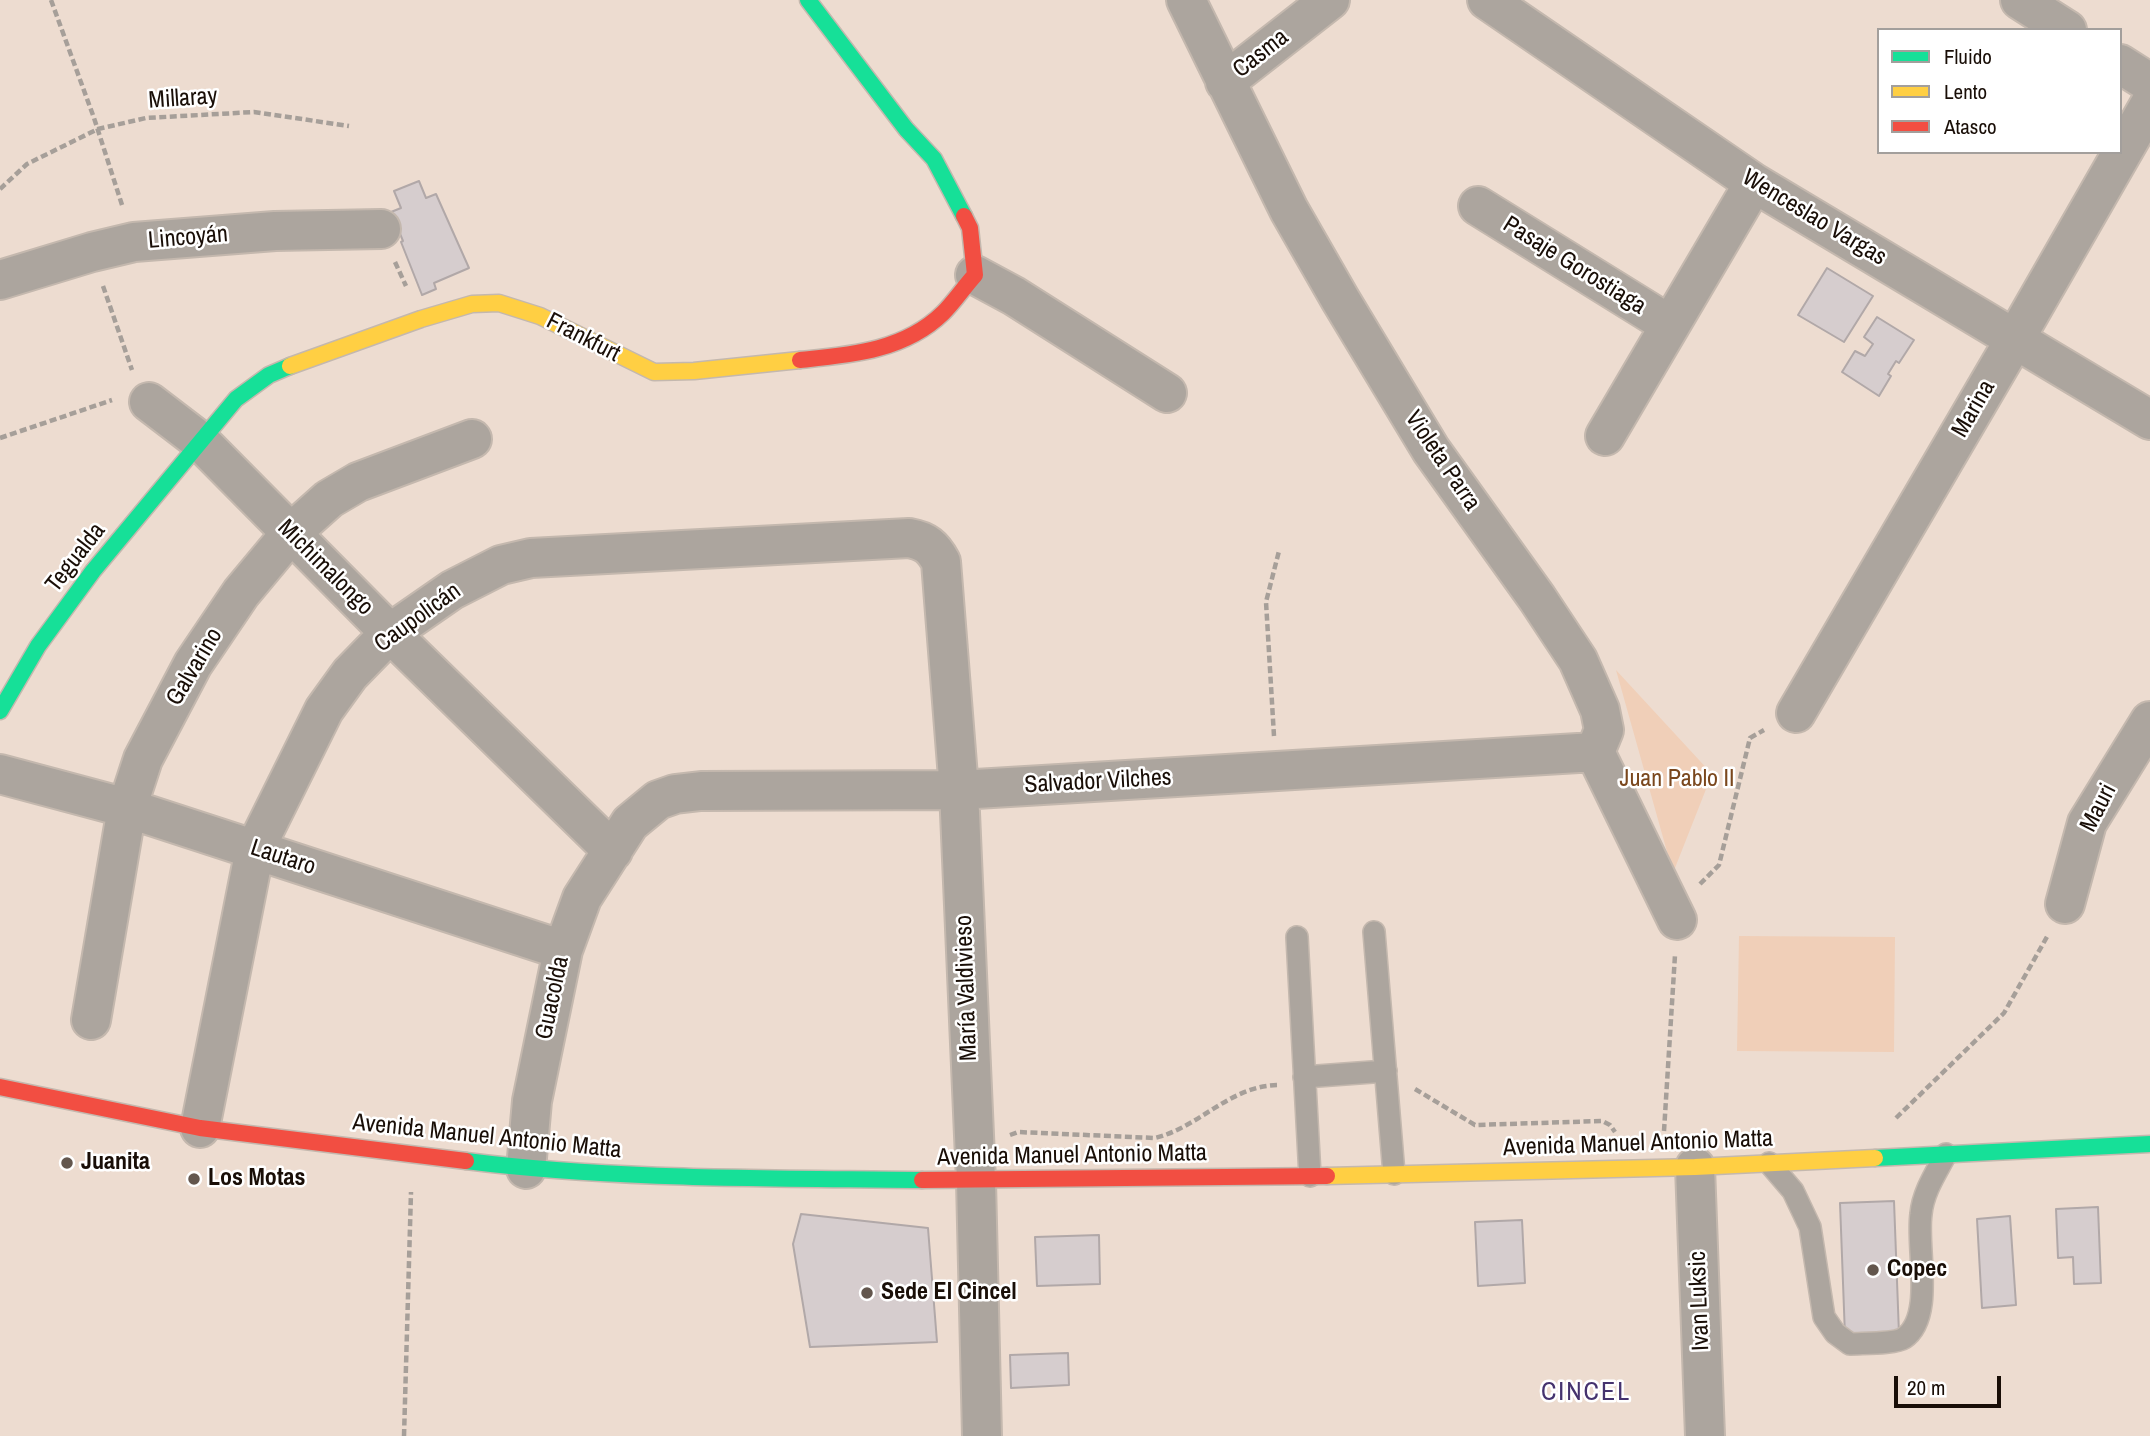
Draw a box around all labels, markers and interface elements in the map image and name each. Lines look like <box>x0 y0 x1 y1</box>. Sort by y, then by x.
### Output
street label: Casma <box>1228 23 1294 85</box>
legend <box>1877 28 2122 154</box>
text: Fluido <box>1944 42 1992 71</box>
text: Lento <box>1944 77 1987 106</box>
street label: Millaray <box>148 82 218 116</box>
text: Atasco <box>1944 112 1997 141</box>
street label: Wenceslao Vargas <box>1737 164 1891 272</box>
street label: Pasaje Gorostiaga <box>1497 211 1651 321</box>
street label: Lincoyán <box>147 220 229 256</box>
street label: Frankfurt <box>541 307 625 369</box>
street label: Marina <box>1946 375 2002 443</box>
street label: Violeta Parra <box>1398 405 1486 517</box>
street label: Michimalongo <box>271 514 379 622</box>
street label: Tegualda <box>40 518 112 598</box>
street label: Caupolicán <box>369 577 467 659</box>
street label: Galvarino <box>161 623 229 711</box>
street label: Salvador Vilches <box>1024 764 1172 800</box>
park label: Juan Pablo II <box>1620 766 1734 794</box>
street label: Mauri <box>2075 779 2123 837</box>
street label: Lautaro <box>247 834 319 882</box>
street label: María Valdivieso <box>950 914 984 1062</box>
street label: Guacolda <box>530 954 576 1042</box>
street label: Avenida Manuel Antonio Matta <box>351 1109 623 1165</box>
street label: Avenida Manuel Antonio Matta <box>1503 1125 1773 1163</box>
street label: Avenida Manuel Antonio Matta <box>937 1139 1207 1173</box>
place label: Juanita <box>81 1149 150 1177</box>
marker: Juanita <box>59 1155 75 1171</box>
place label: Los Motas <box>208 1165 305 1193</box>
marker: Los Motas <box>186 1171 202 1187</box>
street label: Ivan Luksic <box>1684 1251 1716 1351</box>
place label: Copec <box>1887 1256 1947 1284</box>
marker: Copec <box>1865 1262 1881 1278</box>
place label: Sede El Cincel <box>881 1279 1017 1307</box>
marker: Sede El Cincel <box>859 1285 875 1301</box>
scale bar <box>1898 1362 2005 1406</box>
text: 20 m <box>1907 1373 1945 1402</box>
district label: CINCEL <box>1542 1377 1630 1409</box>

